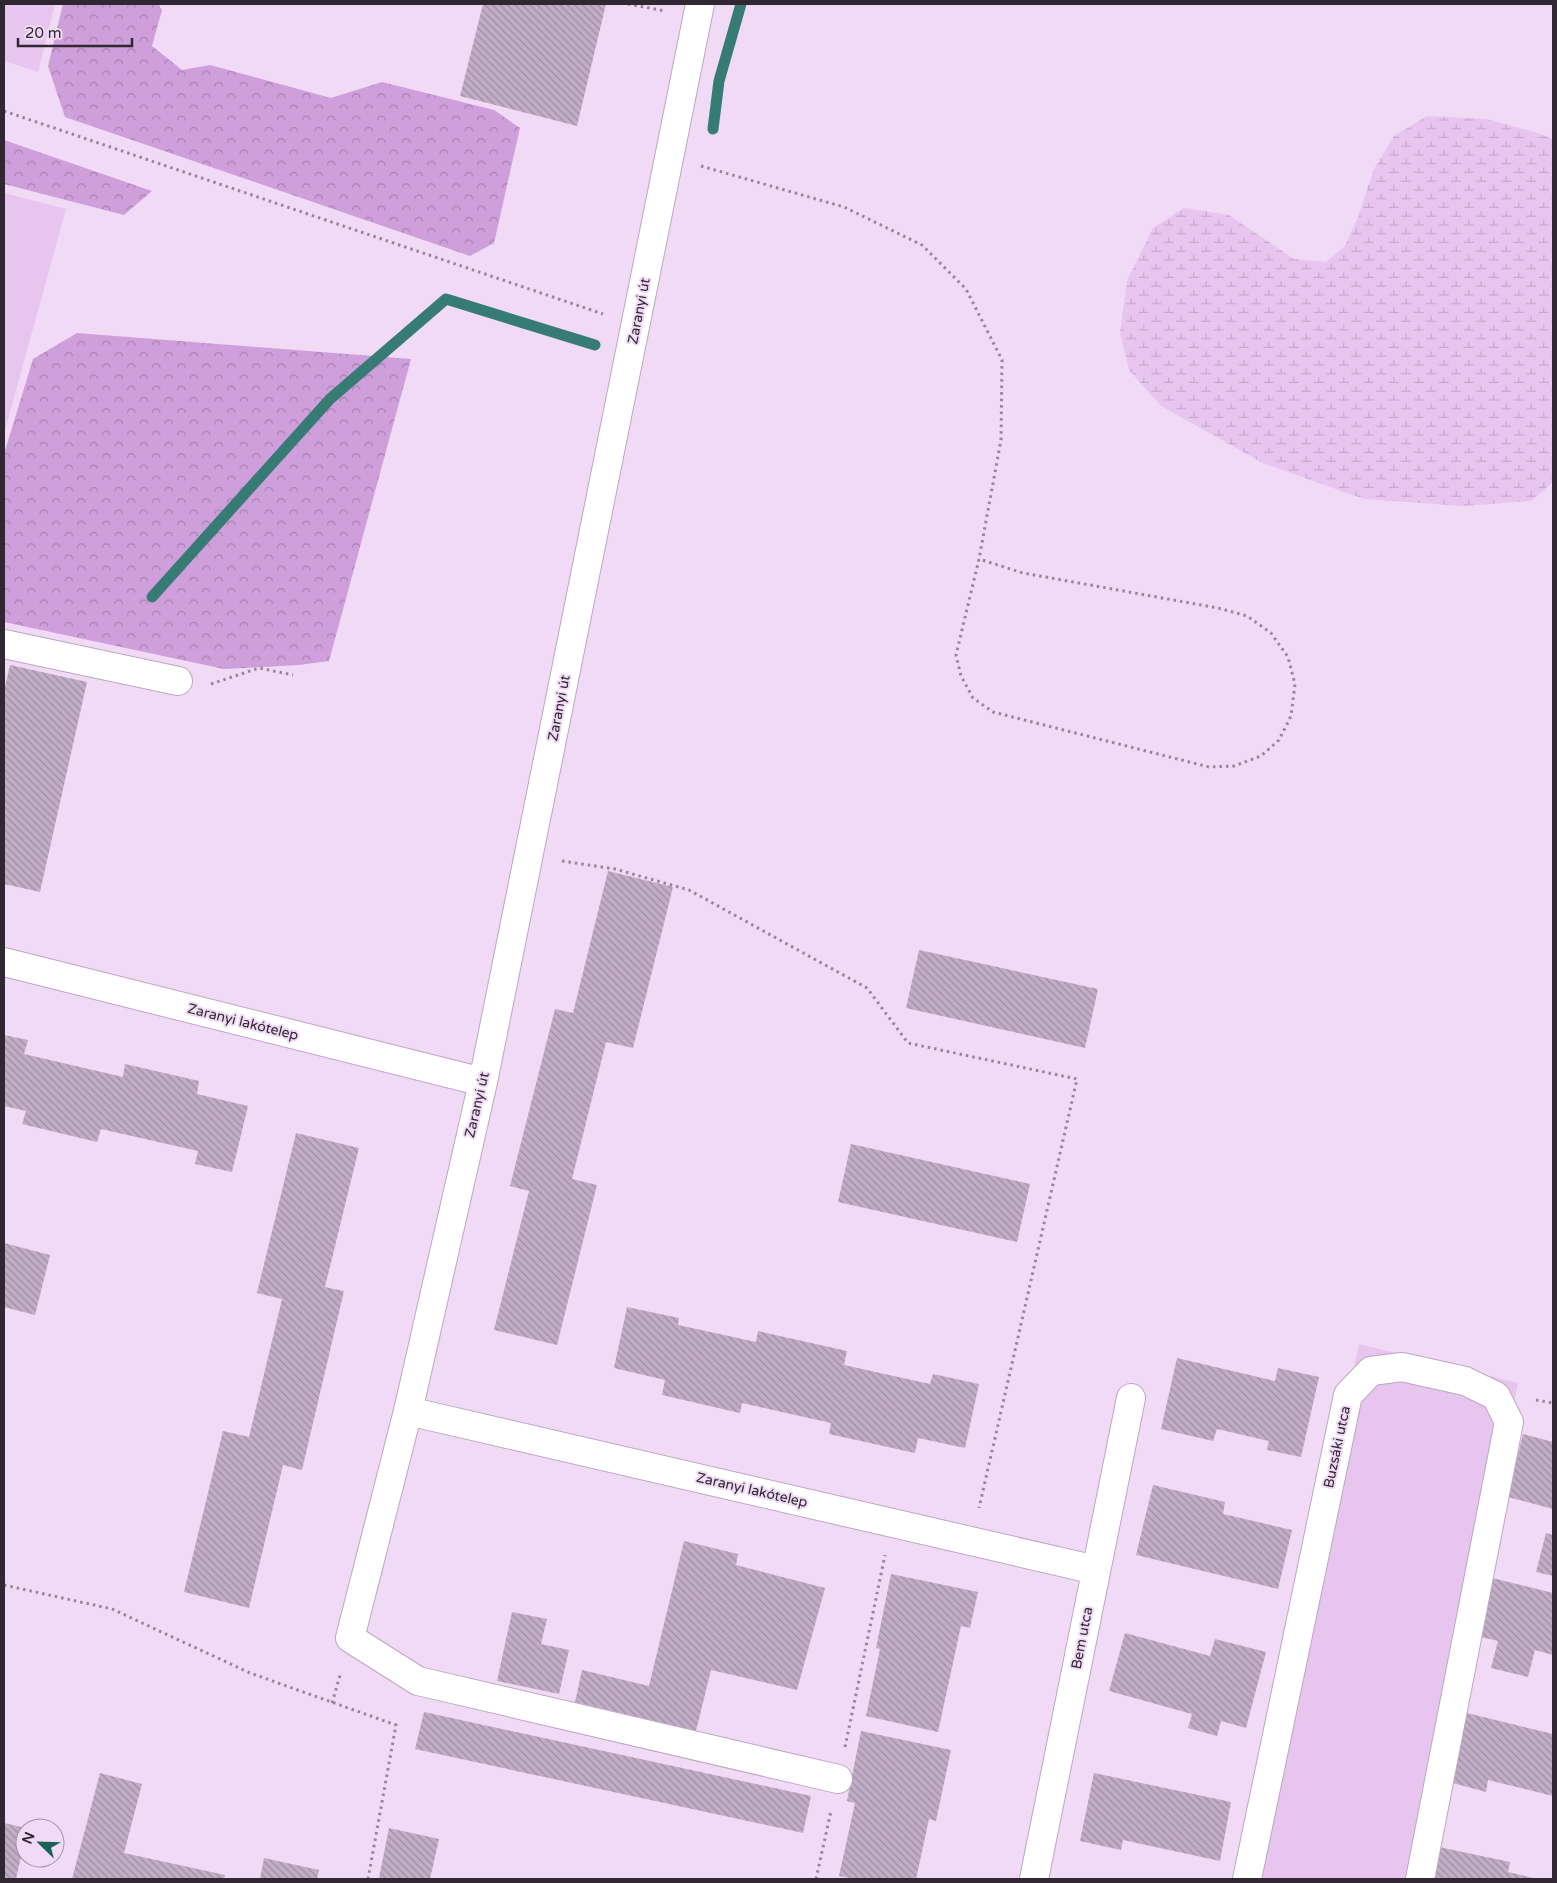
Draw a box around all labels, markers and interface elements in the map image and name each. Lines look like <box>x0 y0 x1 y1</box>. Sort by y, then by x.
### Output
scale bar <box>18 15 131 47</box>
text: 20 m <box>25 24 62 42</box>
street label: Zaranyi út <box>624 276 654 345</box>
street label: Zaranyi út <box>544 673 574 742</box>
street label: Zaranyi lakótelep <box>186 1000 300 1044</box>
street label: Zaranyi út <box>461 1070 493 1140</box>
street label: Buzsáki utca <box>1320 1404 1354 1490</box>
street label: Zaranyi lakótelep <box>695 1469 810 1511</box>
street label: Bem utca <box>1068 1605 1096 1671</box>
north arrow <box>15 1818 65 1868</box>
text: N <box>18 1830 39 1847</box>

